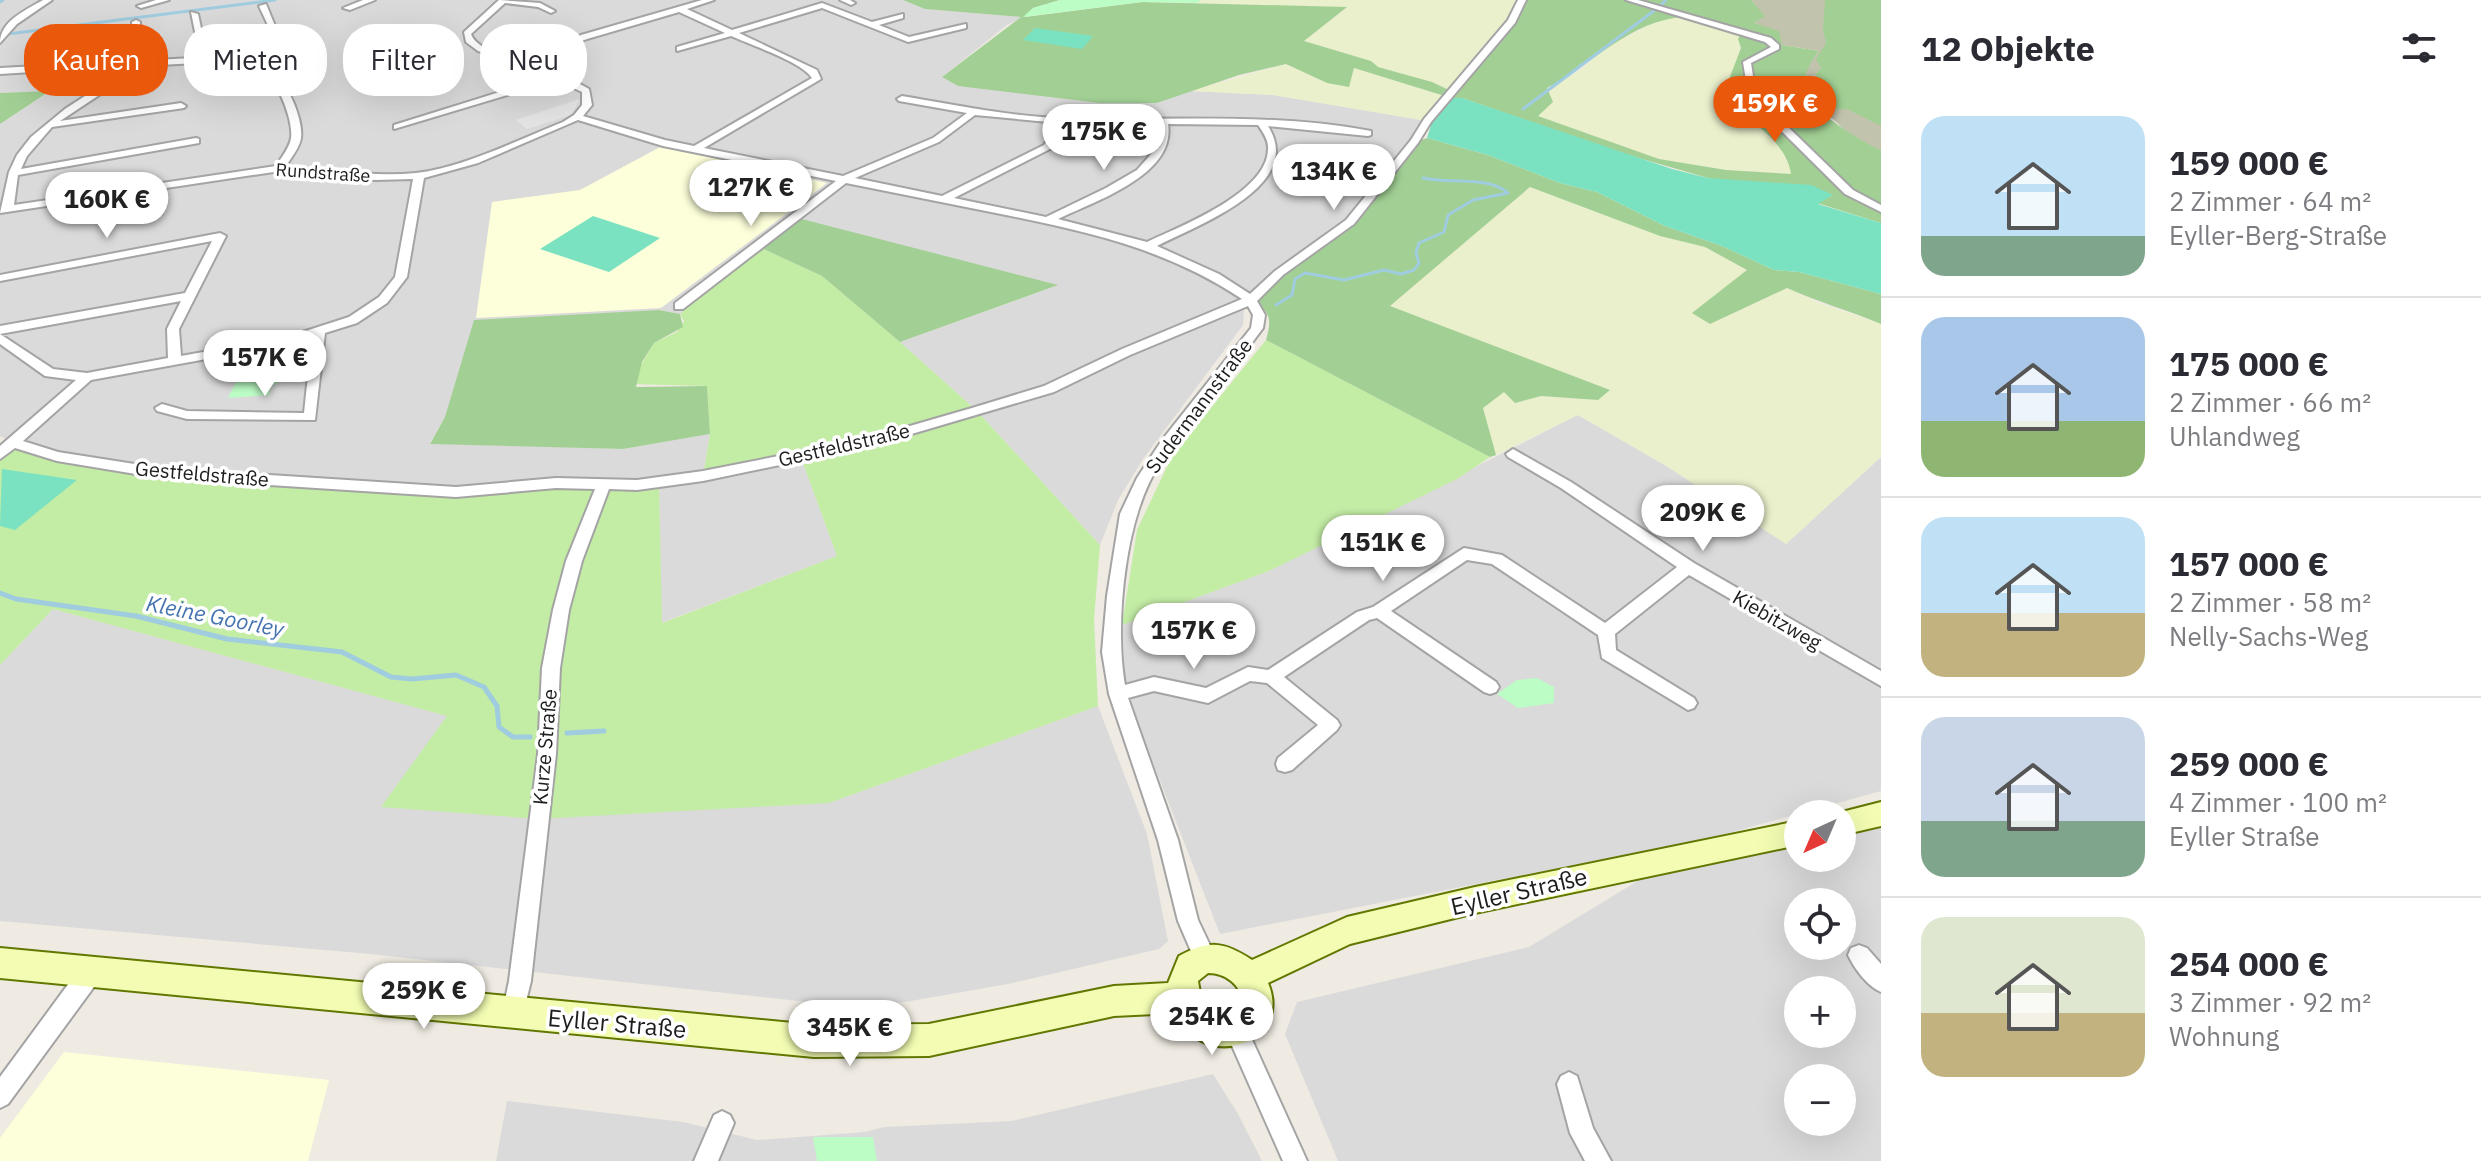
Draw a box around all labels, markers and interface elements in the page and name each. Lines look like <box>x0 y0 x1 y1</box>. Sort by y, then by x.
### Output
chip: Kaufen <box>24 24 168 96</box>
chip: Mieten <box>184 24 327 96</box>
chip: Filter <box>343 24 464 96</box>
chip: Neu <box>480 24 587 96</box>
text: 12 Objekte <box>1921 26 2095 70</box>
icon: filters <box>2397 26 2441 70</box>
pin: 159K € <box>1710 76 1840 144</box>
text: 159K € <box>1731 85 1819 119</box>
pin: 175K € <box>1039 104 1169 172</box>
text: 175K € <box>1060 113 1148 147</box>
text: 159 000 € <box>2169 140 2329 184</box>
pin: 134K € <box>1269 144 1399 212</box>
icon: home <box>1985 148 2081 244</box>
text: 134K € <box>1290 153 1378 187</box>
street label: Rundstraße <box>275 158 371 187</box>
pin: 127K € <box>686 160 816 228</box>
text: 127K € <box>707 169 795 203</box>
pin: 160K € <box>42 172 172 240</box>
text: 160K € <box>63 181 151 215</box>
text: 2 Zimmer · 64 m² <box>2169 184 2371 218</box>
text: Eyller-Berg-Straße <box>2169 218 2387 252</box>
pin: 157K € <box>200 330 330 398</box>
street label: Sudermannstraße <box>1139 333 1258 479</box>
text: 157K € <box>221 339 309 373</box>
text: 175 000 € <box>2169 341 2329 385</box>
icon: home <box>1985 349 2081 445</box>
text: 2 Zimmer · 66 m² <box>2169 385 2371 419</box>
street label: Gestfeldstraße <box>776 416 912 473</box>
text: Uhlandweg <box>2169 419 2300 453</box>
street label: Gestfeldstraße <box>134 454 270 493</box>
pin: 209K € <box>1638 485 1768 553</box>
text: 209K € <box>1659 494 1747 528</box>
pin: 151K € <box>1318 515 1448 583</box>
text: 151K € <box>1339 524 1427 558</box>
text: 157 000 € <box>2169 541 2329 585</box>
icon: home <box>1985 549 2081 645</box>
street label: Kiebitzweg <box>1728 583 1827 656</box>
text: 2 Zimmer · 58 m² <box>2169 585 2371 619</box>
water label: Kleine Goorley <box>144 588 288 643</box>
pin: 157K € <box>1129 603 1259 671</box>
text: 157K € <box>1150 612 1238 646</box>
text: Nelly-Sachs-Weg <box>2169 619 2368 653</box>
street label: Kurze Straße <box>526 688 563 806</box>
text: 259 000 € <box>2169 741 2329 785</box>
icon: home <box>1985 749 2081 845</box>
text: 4 Zimmer · 100 m² <box>2169 785 2387 819</box>
north arrow <box>1784 800 1856 872</box>
map controls <box>1784 800 1856 1136</box>
text: Eyller Straße <box>2169 819 2320 853</box>
street label: Eyller Straße <box>1447 860 1590 922</box>
button: locate <box>1784 888 1856 960</box>
text: 254 000 € <box>2169 941 2329 985</box>
icon: home <box>1985 949 2081 1045</box>
pin: 259K € <box>359 963 489 1031</box>
text: 259K € <box>380 972 468 1006</box>
button: + <box>1784 976 1856 1048</box>
text: 3 Zimmer · 92 m² <box>2169 985 2371 1019</box>
pin: 254K € <box>1147 989 1277 1057</box>
text: 254K € <box>1168 998 1256 1032</box>
pin: 345K € <box>785 1000 915 1068</box>
street label: Eyller Straße <box>546 1001 688 1045</box>
text: 345K € <box>806 1009 894 1043</box>
text: Wohnung <box>2169 1019 2279 1053</box>
button: − <box>1784 1064 1856 1136</box>

